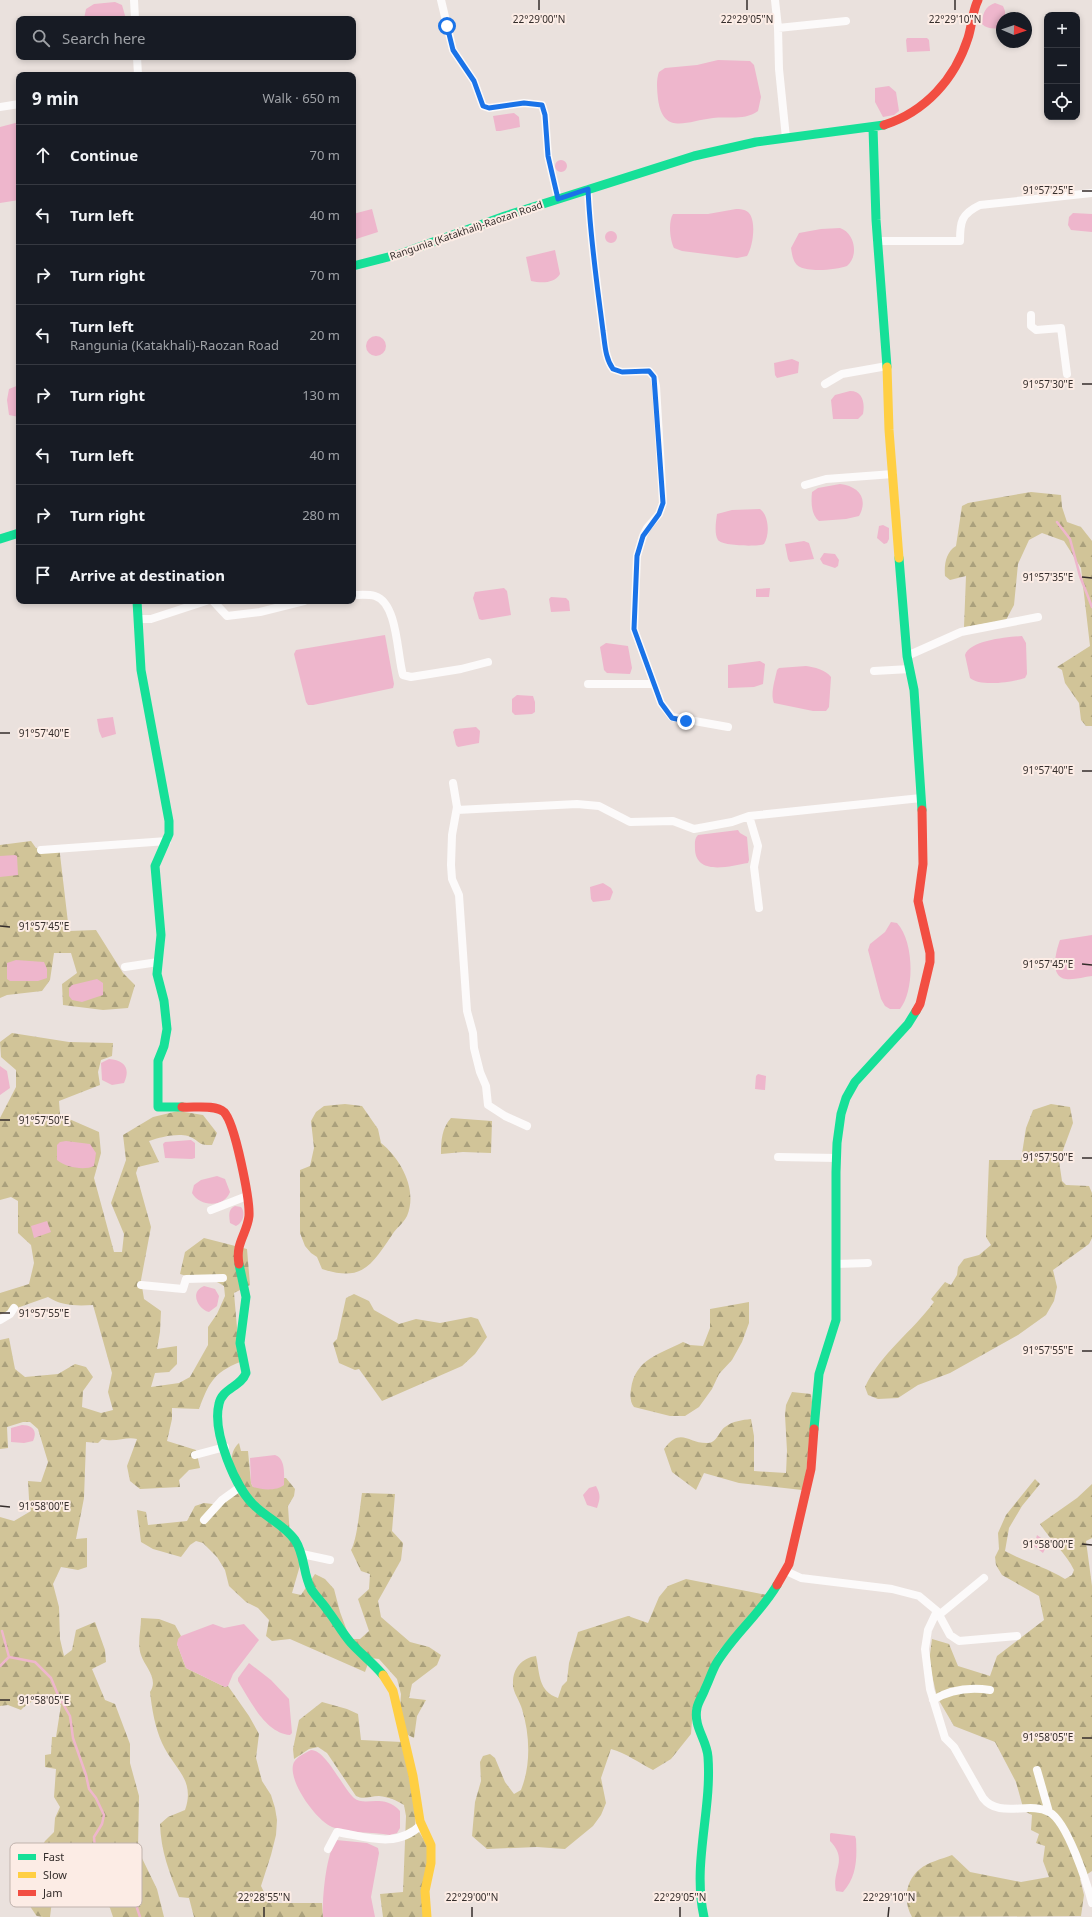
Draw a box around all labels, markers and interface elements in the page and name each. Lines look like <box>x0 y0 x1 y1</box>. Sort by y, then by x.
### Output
text: 22°29'00"N <box>513 12 565 26</box>
text: 22°29'05"N <box>721 12 773 26</box>
text: 22°29'10"N <box>929 12 981 26</box>
north arrow <box>996 12 1032 48</box>
map controls <box>1044 12 1080 120</box>
button: + <box>1044 12 1080 48</box>
search box <box>16 16 356 60</box>
route start <box>438 17 456 35</box>
icon: search <box>30 27 52 49</box>
text: Search here <box>62 28 145 48</box>
button: − <box>1044 48 1080 84</box>
button: locate <box>1044 84 1080 120</box>
text: 9 min <box>32 87 79 110</box>
text: Walk · 650 m <box>262 89 340 107</box>
icon: ahead <box>32 144 54 166</box>
text: Continue <box>70 145 138 165</box>
text: 70 m <box>310 146 340 164</box>
text: 91°57'25"E <box>1023 183 1073 197</box>
street label: Rangunia (Katakhali)-Raozan Road <box>388 197 544 263</box>
icon: left <box>32 204 54 226</box>
text: Turn left <box>70 205 134 225</box>
text: 40 m <box>310 206 340 224</box>
icon: right <box>32 264 54 286</box>
text: Turn right <box>70 265 145 285</box>
text: 70 m <box>310 266 340 284</box>
text: Turn left <box>70 316 134 336</box>
icon: left <box>32 324 54 346</box>
text: 20 m <box>310 326 340 344</box>
text: Rangunia (Katakhali)-Raozan Road <box>70 336 279 354</box>
text: 91°57'30"E <box>1023 377 1073 391</box>
icon: right <box>32 384 54 406</box>
text: Turn right <box>70 385 145 405</box>
text: 130 m <box>302 386 340 404</box>
icon: left <box>32 444 54 466</box>
text: Turn left <box>70 445 134 465</box>
text: 40 m <box>310 446 340 464</box>
icon: right <box>32 504 54 526</box>
text: Turn right <box>70 505 145 525</box>
text: 280 m <box>302 506 340 524</box>
icon: arrive <box>32 564 54 586</box>
text: Arrive at destination <box>70 565 225 585</box>
text: 91°57'35"E <box>1023 570 1073 584</box>
route end <box>677 712 695 730</box>
text: 91°57'40"E <box>19 726 69 740</box>
text: 91°57'40"E <box>1023 763 1073 777</box>
text: 91°57'45"E <box>19 919 69 933</box>
text: 91°57'45"E <box>1023 957 1073 971</box>
text: 91°57'50"E <box>19 1113 69 1127</box>
text: 91°57'50"E <box>1023 1150 1073 1164</box>
text: 91°57'55"E <box>19 1306 69 1320</box>
text: 91°57'55"E <box>1023 1343 1073 1357</box>
text: 91°58'00"E <box>19 1499 69 1513</box>
text: 91°58'00"E <box>1023 1537 1073 1551</box>
text: 91°58'05"E <box>19 1693 69 1707</box>
text: 91°58'05"E <box>1023 1730 1073 1744</box>
legend <box>10 1843 142 1907</box>
text: Fast <box>43 1849 64 1864</box>
text: Slow <box>43 1867 67 1882</box>
text: Jam <box>42 1885 62 1900</box>
text: 22°28'55"N <box>238 1890 290 1904</box>
text: 22°29'00"N <box>446 1890 498 1904</box>
text: 22°29'05"N <box>654 1890 706 1904</box>
text: 22°29'10"N <box>863 1890 915 1904</box>

